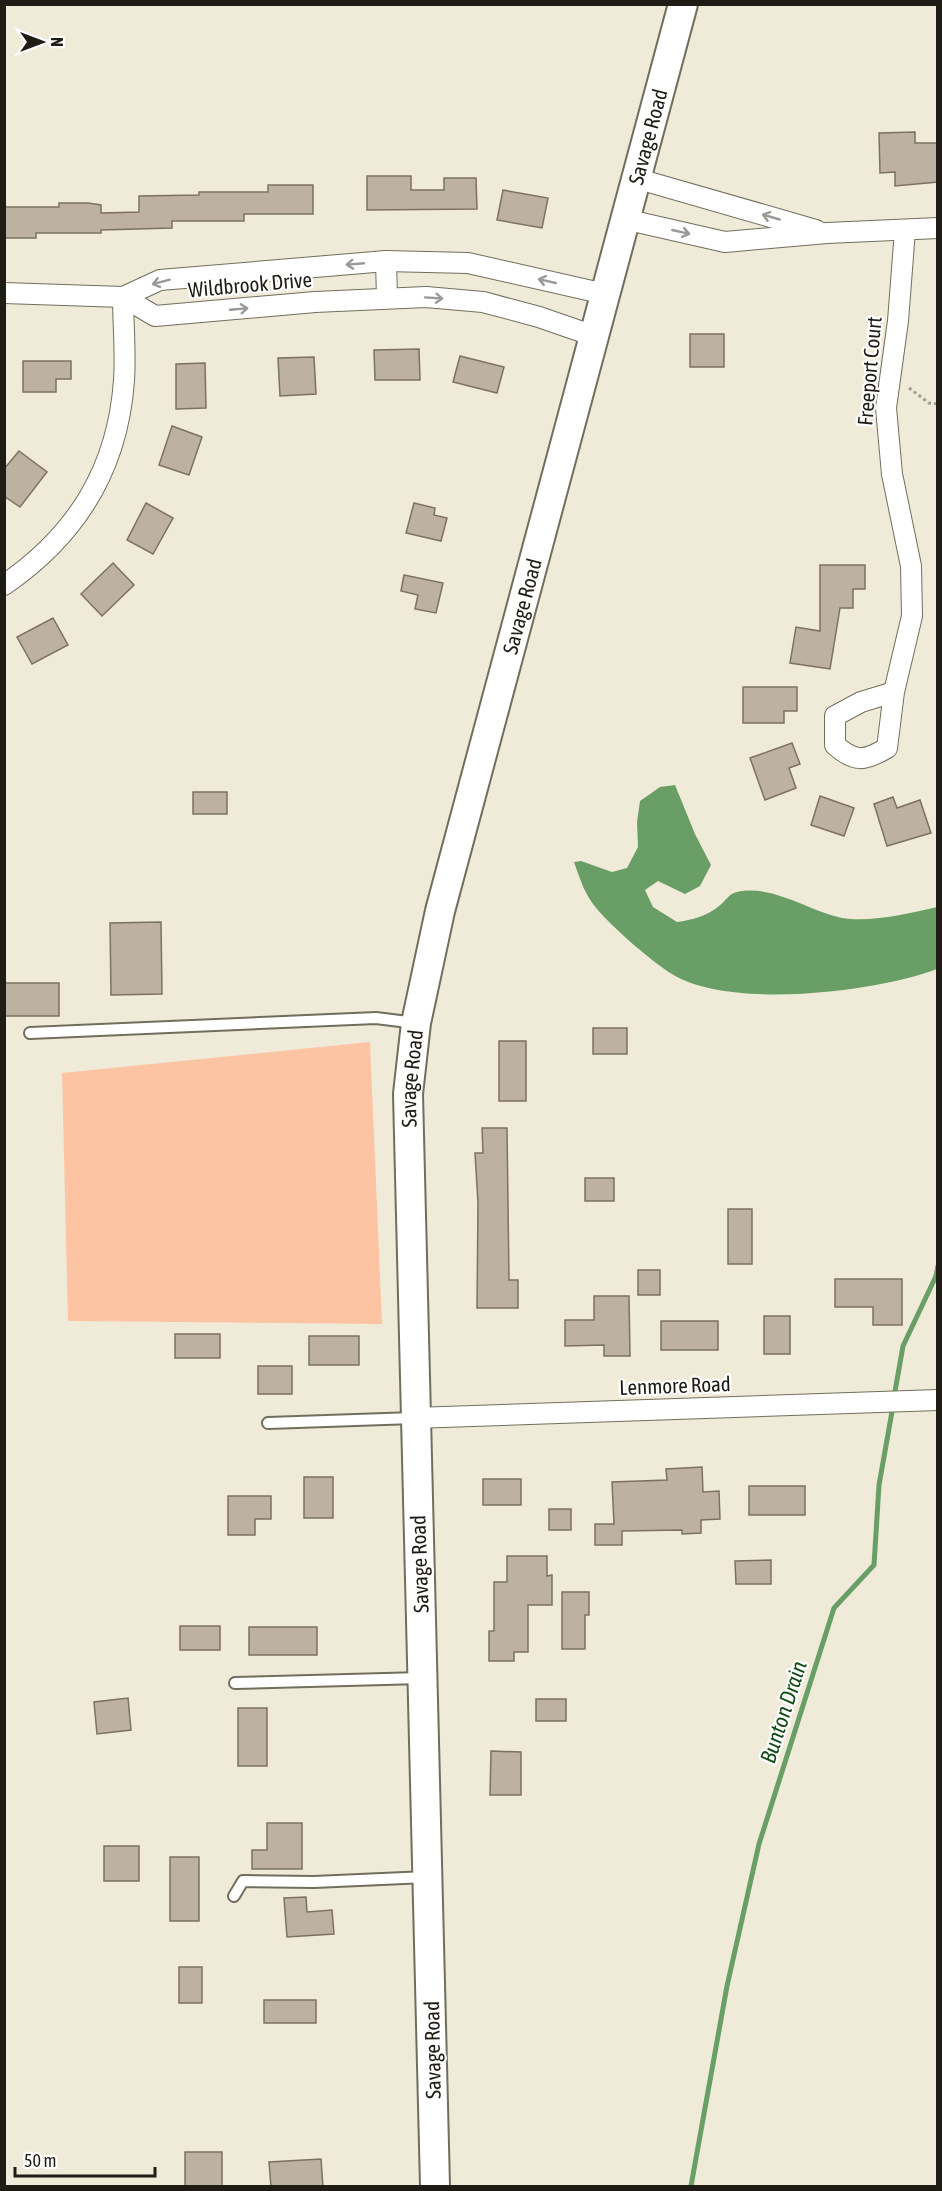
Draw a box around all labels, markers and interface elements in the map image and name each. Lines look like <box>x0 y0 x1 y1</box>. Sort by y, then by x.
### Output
north arrow <box>12 12 72 72</box>
text: N <box>48 37 66 47</box>
street label: Savage Road <box>623 86 672 187</box>
one-way arrow <box>761 211 780 222</box>
one-way arrow <box>671 227 690 238</box>
one-way arrow <box>345 259 365 270</box>
street label: Wildbrook Drive <box>187 267 313 301</box>
one-way arrow <box>538 275 558 286</box>
one-way arrow <box>152 277 171 289</box>
one-way arrow <box>423 292 443 303</box>
one-way arrow <box>229 303 248 314</box>
street label: Freeport Court <box>852 315 886 427</box>
street label: Savage Road <box>497 556 546 657</box>
street label: Savage Road <box>396 1028 427 1128</box>
street label: Lenmore Road <box>619 1371 731 1399</box>
street label: Savage Road <box>405 1515 433 1613</box>
water label: Bunton Drain <box>754 1657 812 1766</box>
street label: Savage Road <box>419 2001 445 2099</box>
scale bar <box>15 2140 154 2178</box>
text: 50 m <box>24 2150 56 2171</box>

